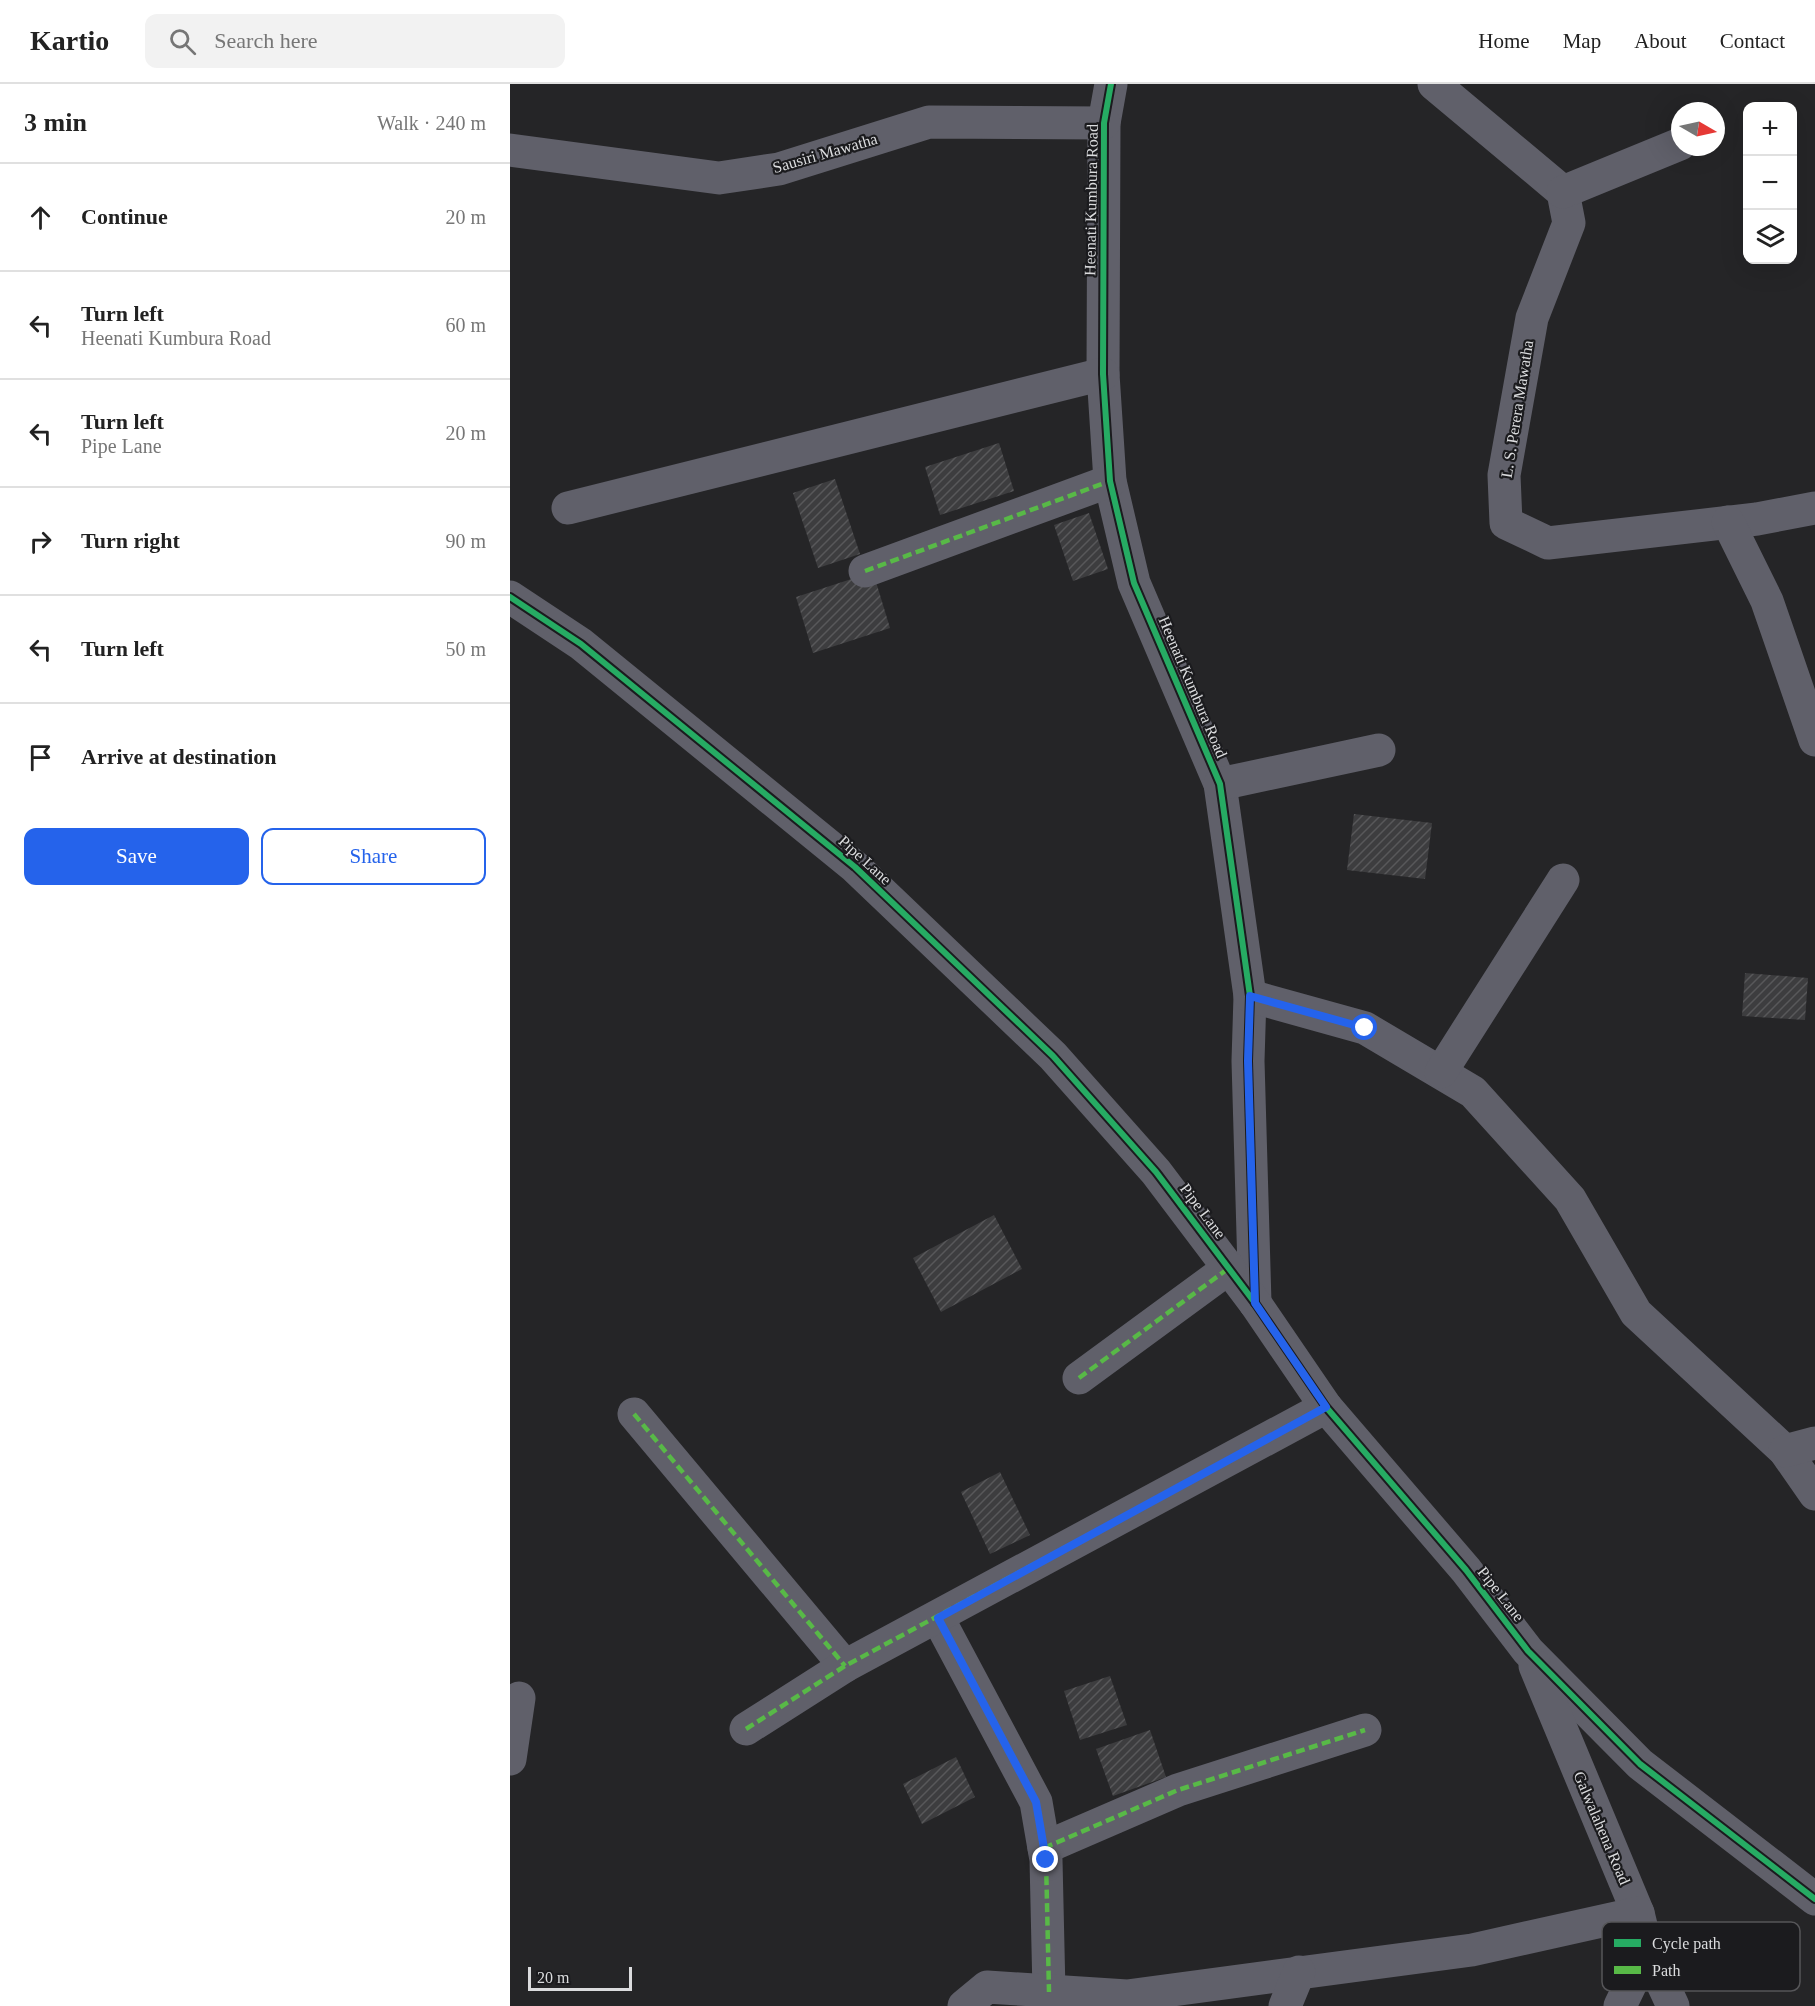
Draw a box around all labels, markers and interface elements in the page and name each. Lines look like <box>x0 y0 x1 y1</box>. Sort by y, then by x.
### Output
search box <box>145 14 565 68</box>
text: Kartio <box>30 25 109 56</box>
icon: search <box>166 25 199 58</box>
text: Search here <box>214 28 318 53</box>
text: Home <box>1478 29 1530 53</box>
text: Map <box>1563 29 1601 53</box>
text: About <box>1634 29 1687 53</box>
text: Contact <box>1720 29 1785 53</box>
north arrow <box>1671 102 1725 156</box>
map controls <box>1743 102 1797 264</box>
button: + <box>1743 102 1797 156</box>
text: 3 min <box>24 108 87 137</box>
text: Walk · 240 m <box>377 112 486 134</box>
street label: Heenati Kumbura Road <box>1081 124 1101 276</box>
street label: Sausiri Mawatha <box>771 130 879 176</box>
button: − <box>1743 156 1797 210</box>
icon: ahead <box>24 201 57 234</box>
text: Continue <box>81 204 168 229</box>
text: 20 m <box>445 206 486 228</box>
button: layers <box>1743 210 1797 264</box>
text: Turn left <box>81 301 164 326</box>
icon: left <box>24 309 57 342</box>
text: 60 m <box>445 314 486 336</box>
text: Heenati Kumbura Road <box>81 327 271 349</box>
street label: L. S. Perera Mawatha <box>1498 339 1536 479</box>
text: Turn left <box>81 409 164 434</box>
icon: left <box>24 417 57 450</box>
text: 20 m <box>445 422 486 444</box>
text: Pipe Lane <box>81 435 162 457</box>
icon: right <box>24 525 57 558</box>
text: Turn right <box>81 528 180 553</box>
text: 90 m <box>445 530 486 552</box>
street label: Heenati Kumbura Road <box>1155 614 1231 760</box>
icon: left <box>24 633 57 666</box>
text: Turn left <box>81 636 164 661</box>
text: 50 m <box>445 638 486 660</box>
icon: arrive <box>24 741 57 774</box>
text: Arrive at destination <box>81 744 277 769</box>
button: Save <box>24 828 249 885</box>
button: Share <box>261 828 486 885</box>
street label: Pipe Lane <box>835 832 895 889</box>
route start <box>1351 1014 1377 1040</box>
street label: Pipe Lane <box>1176 1180 1229 1242</box>
street label: Pipe Lane <box>1474 1563 1528 1625</box>
street label: Galwalahena Road <box>1570 1769 1634 1887</box>
route end <box>1032 1846 1058 1872</box>
legend <box>1602 1922 1800 1991</box>
text: Cycle path <box>1652 1935 1721 1953</box>
text: Path <box>1652 1962 1680 1979</box>
scale bar <box>528 1964 632 1992</box>
text: 20 m <box>537 1969 569 1986</box>

